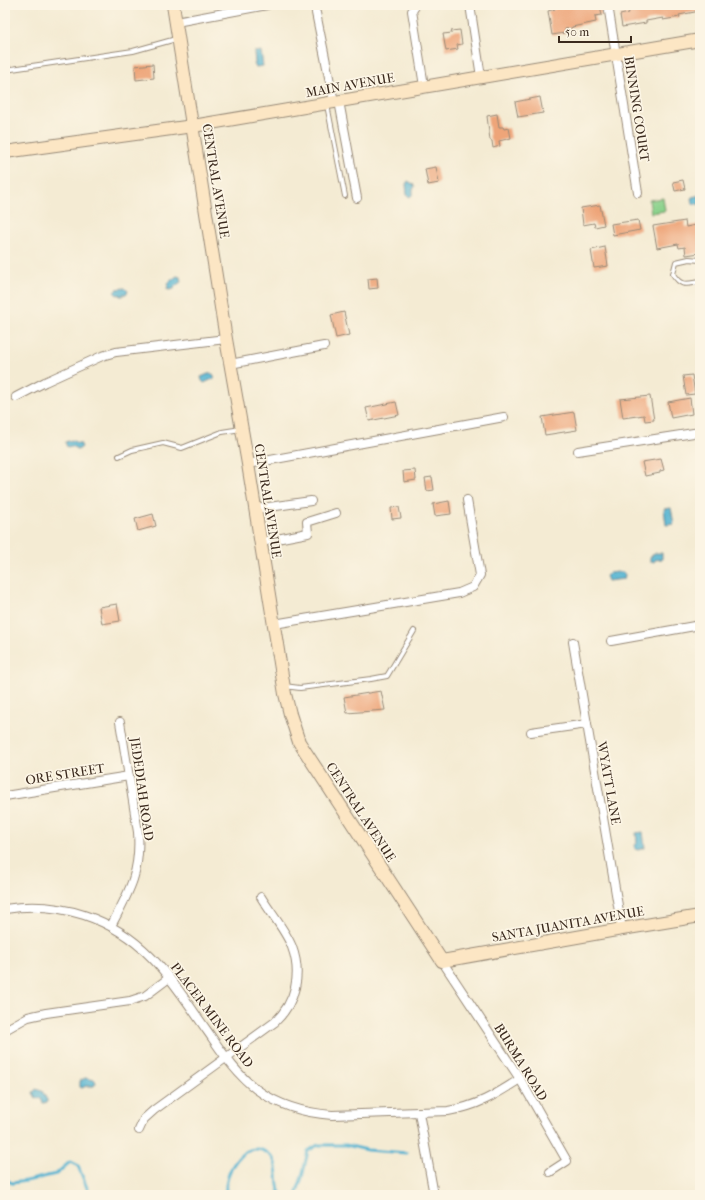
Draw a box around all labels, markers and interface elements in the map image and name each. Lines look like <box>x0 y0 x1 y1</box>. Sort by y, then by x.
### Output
scale bar <box>559 18 631 44</box>
text: 50 m <box>565 25 589 39</box>
street label: BINNING COURT <box>621 55 653 163</box>
street label: MAIN AVENUE <box>304 70 396 100</box>
street label: CENTRAL AVENUE <box>200 123 232 239</box>
street label: CENTRAL AVENUE <box>252 443 284 559</box>
street label: JEDEDIAH ROAD <box>127 735 157 842</box>
street label: WYATT LANE <box>594 739 624 826</box>
street label: CENTRAL AVENUE <box>323 759 399 865</box>
street label: ORE STREET <box>24 760 106 788</box>
street label: SANTA JUANITA AVENUE <box>491 903 646 945</box>
street label: PLACER MINE ROAD <box>168 959 257 1071</box>
street label: BURMA ROAD <box>491 1021 551 1104</box>

